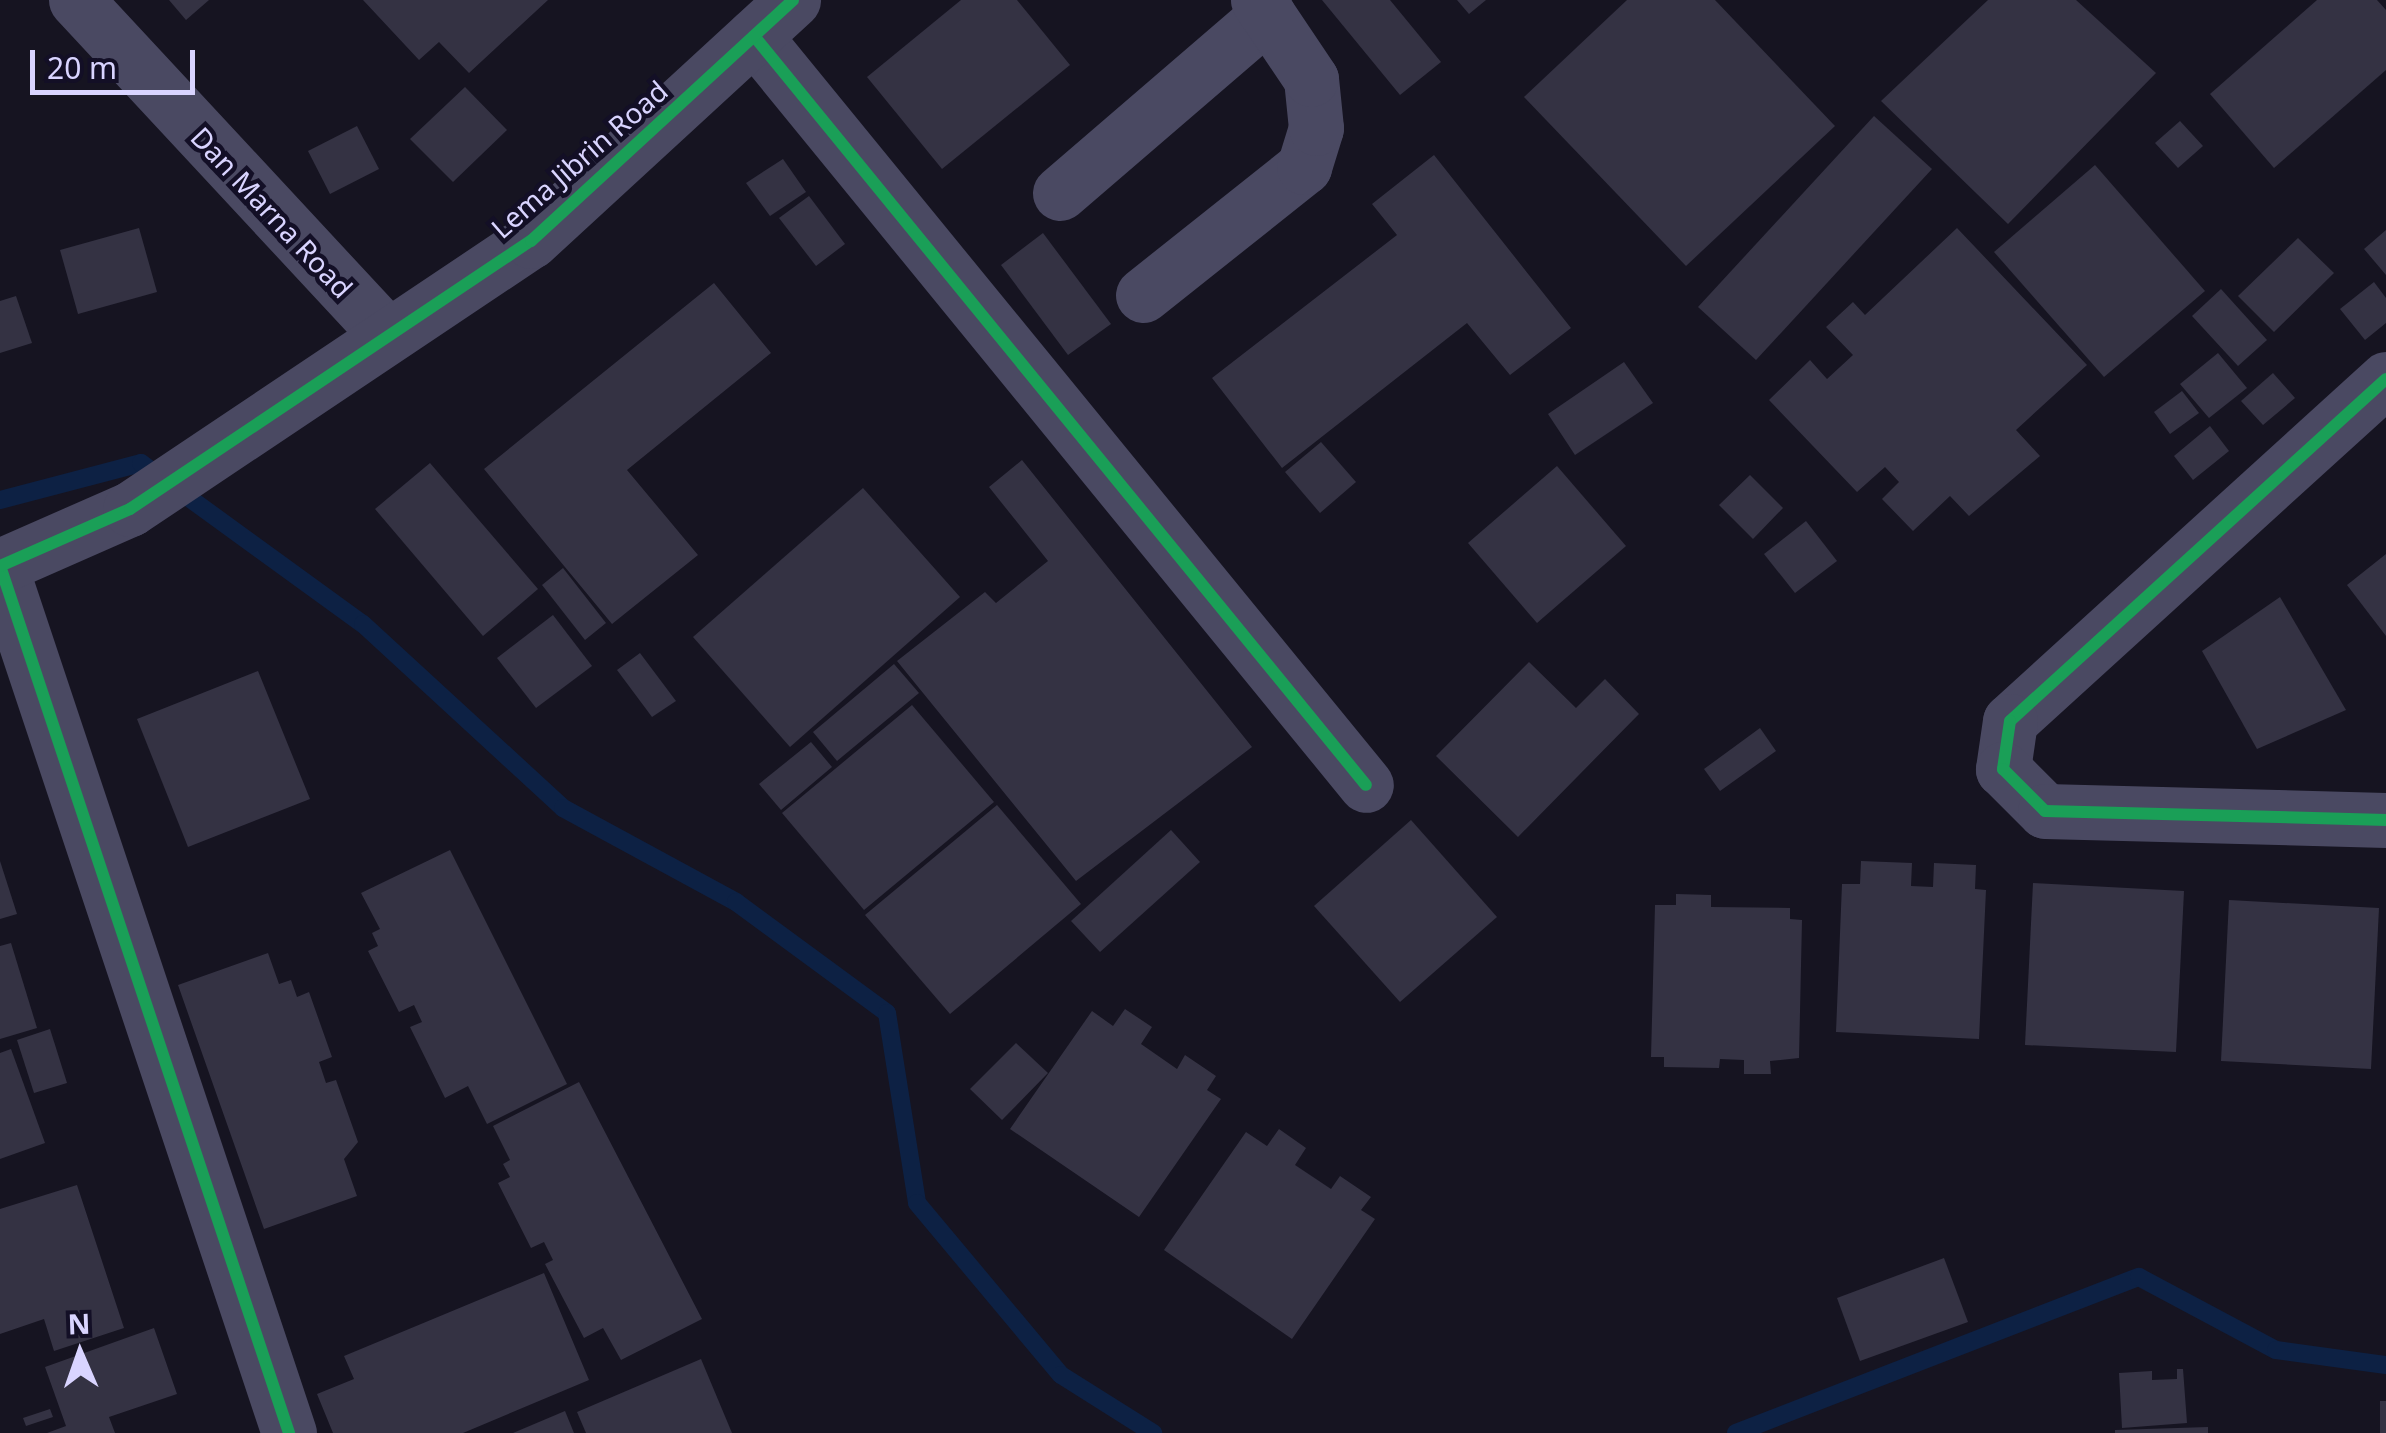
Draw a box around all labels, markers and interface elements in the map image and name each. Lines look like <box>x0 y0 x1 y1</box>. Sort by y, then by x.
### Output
scale bar <box>35 30 200 92</box>
text: 20 m <box>47 47 117 88</box>
street label: Lema Jibrin Road <box>484 73 674 245</box>
street label: Dan Marna Road <box>184 120 360 304</box>
north arrow <box>30 1303 130 1403</box>
text: N <box>67 1304 91 1342</box>

